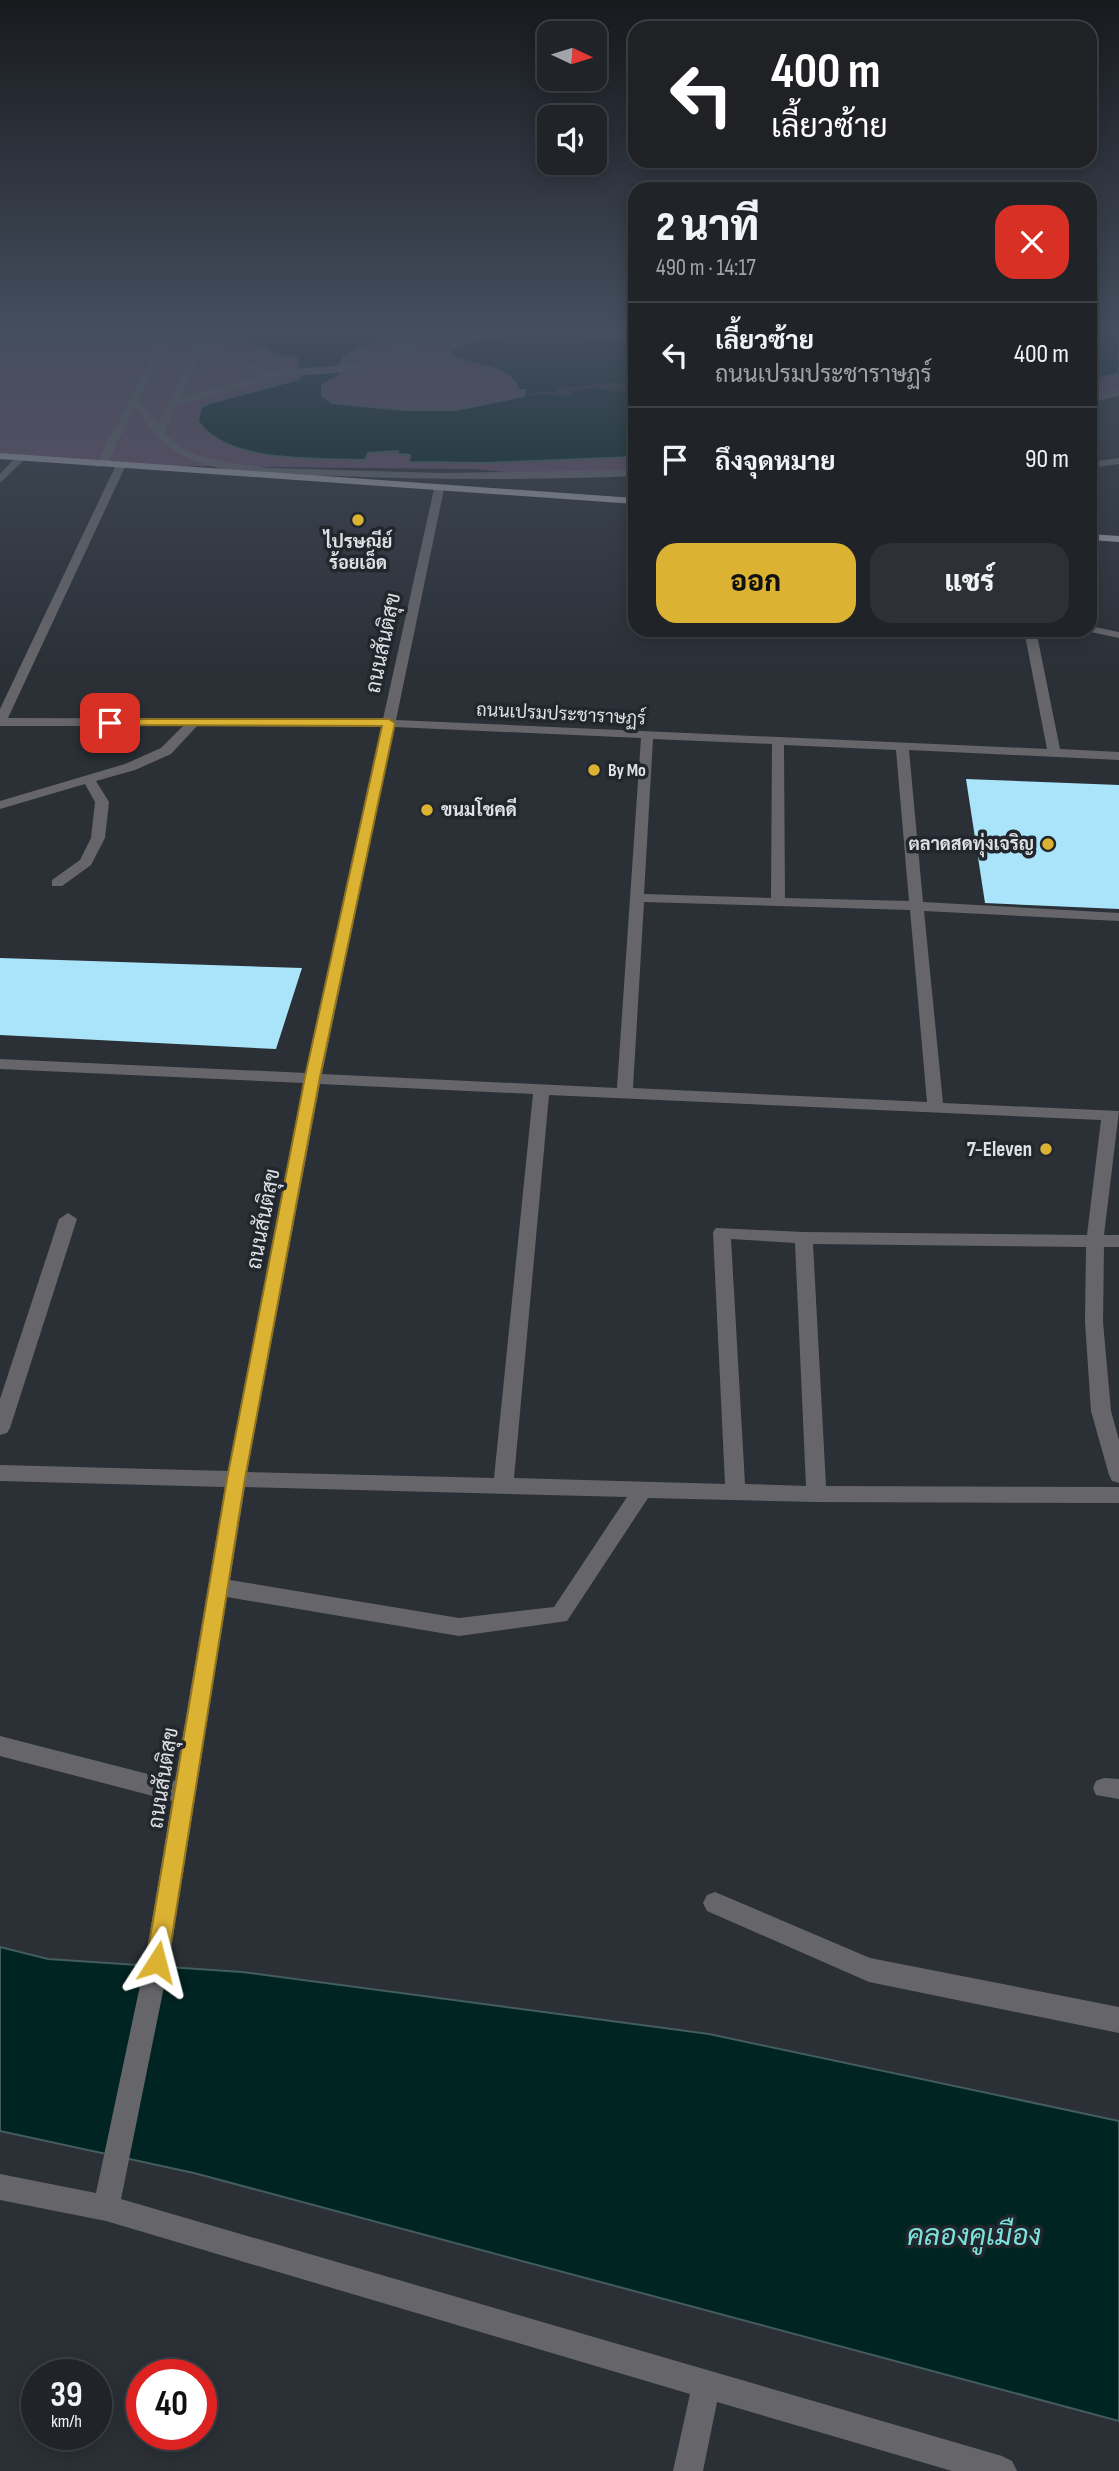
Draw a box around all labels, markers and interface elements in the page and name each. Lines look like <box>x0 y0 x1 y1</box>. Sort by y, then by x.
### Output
north arrow <box>537 21 607 91</box>
map controls <box>537 21 607 175</box>
text: 400 m <box>771 43 881 102</box>
icon: left <box>656 49 747 140</box>
button: sound <box>537 105 607 175</box>
text: เลี้ยวซ้าย <box>771 108 888 147</box>
text: 2 นาที <box>656 202 759 253</box>
button: close <box>995 205 1069 279</box>
text: 490 m · 14:17 <box>656 254 756 282</box>
text: เลี้ยวซ้าย <box>715 326 814 357</box>
icon: left <box>656 336 694 374</box>
text: 400 m <box>1014 339 1069 370</box>
text: ถนนเปรมประชาราษฏร์ <box>715 361 932 389</box>
icon: arrive <box>656 441 694 479</box>
text: 90 m <box>1025 444 1069 475</box>
text: ถึงจุดหมาย <box>715 447 836 478</box>
marker: ไปรษณีย์ ร้อยเอ็ด <box>350 512 366 528</box>
place label: ไปรษณีย์ ร้อยเอ็ด <box>322 529 393 574</box>
button: ออก <box>656 543 856 623</box>
button: แชร์ <box>870 543 1069 623</box>
street label: ถนนสันติสุข <box>361 591 407 696</box>
pin <box>80 693 140 753</box>
street label: ถนนเปรมประชาราษฏร์ <box>476 697 647 730</box>
icon: arrive <box>91 704 129 742</box>
place label: By Mo <box>608 760 646 781</box>
marker: By Mo <box>586 762 602 778</box>
place label: ขนมโชคดี <box>441 797 517 821</box>
marker: ขนมโชคดี <box>419 802 435 818</box>
place label: ตลาดสดทุ่งเจริญ <box>909 832 1034 858</box>
marker: ตลาดสดทุ่งเจริญ <box>1040 836 1056 852</box>
place label: 7-Eleven <box>967 1137 1032 1162</box>
marker: 7-Eleven <box>1038 1141 1054 1157</box>
street label: ถนนสันติสุข <box>241 1167 286 1272</box>
street label: ถนนสันติสุข <box>143 1726 185 1831</box>
position arrow <box>120 1925 194 1999</box>
water label: คลองคูเมือง <box>907 2217 1041 2255</box>
speed limit sign: 40 <box>126 2359 217 2450</box>
text: 39 <box>50 2374 83 2417</box>
text: km/h <box>51 2411 82 2432</box>

